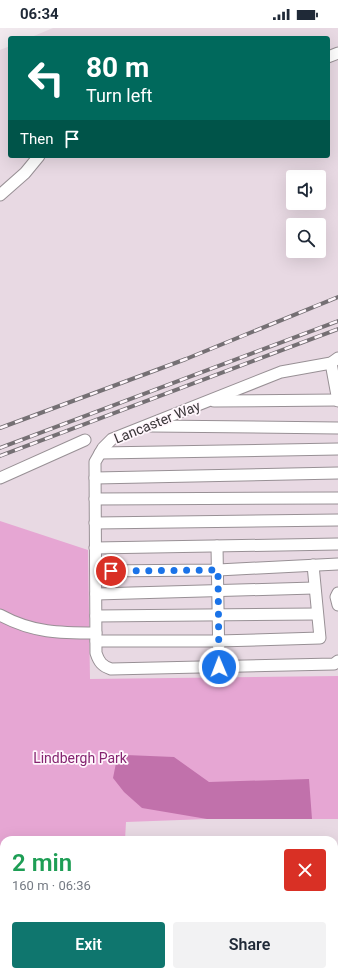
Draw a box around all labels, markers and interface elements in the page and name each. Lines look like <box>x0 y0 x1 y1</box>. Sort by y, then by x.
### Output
text: 06:34 <box>20 5 59 23</box>
text: 80 m <box>86 51 149 84</box>
icon: left <box>20 52 72 104</box>
text: Turn left <box>86 85 152 106</box>
icon: arrive <box>61 128 83 150</box>
text: Then <box>20 130 53 148</box>
map controls <box>286 170 326 258</box>
button: sound <box>286 170 326 210</box>
button: search <box>286 218 326 258</box>
street label: Lancaster Way <box>112 397 203 447</box>
pin <box>94 554 128 588</box>
icon: arrive <box>100 560 122 582</box>
position arrow <box>198 646 240 688</box>
park label: Lindbergh Park <box>33 750 128 766</box>
text: 2 min <box>12 849 72 877</box>
button: close <box>284 849 326 891</box>
text: 160 m · 06:36 <box>12 878 91 893</box>
button: Exit <box>12 922 165 968</box>
button: Share <box>173 922 326 968</box>

